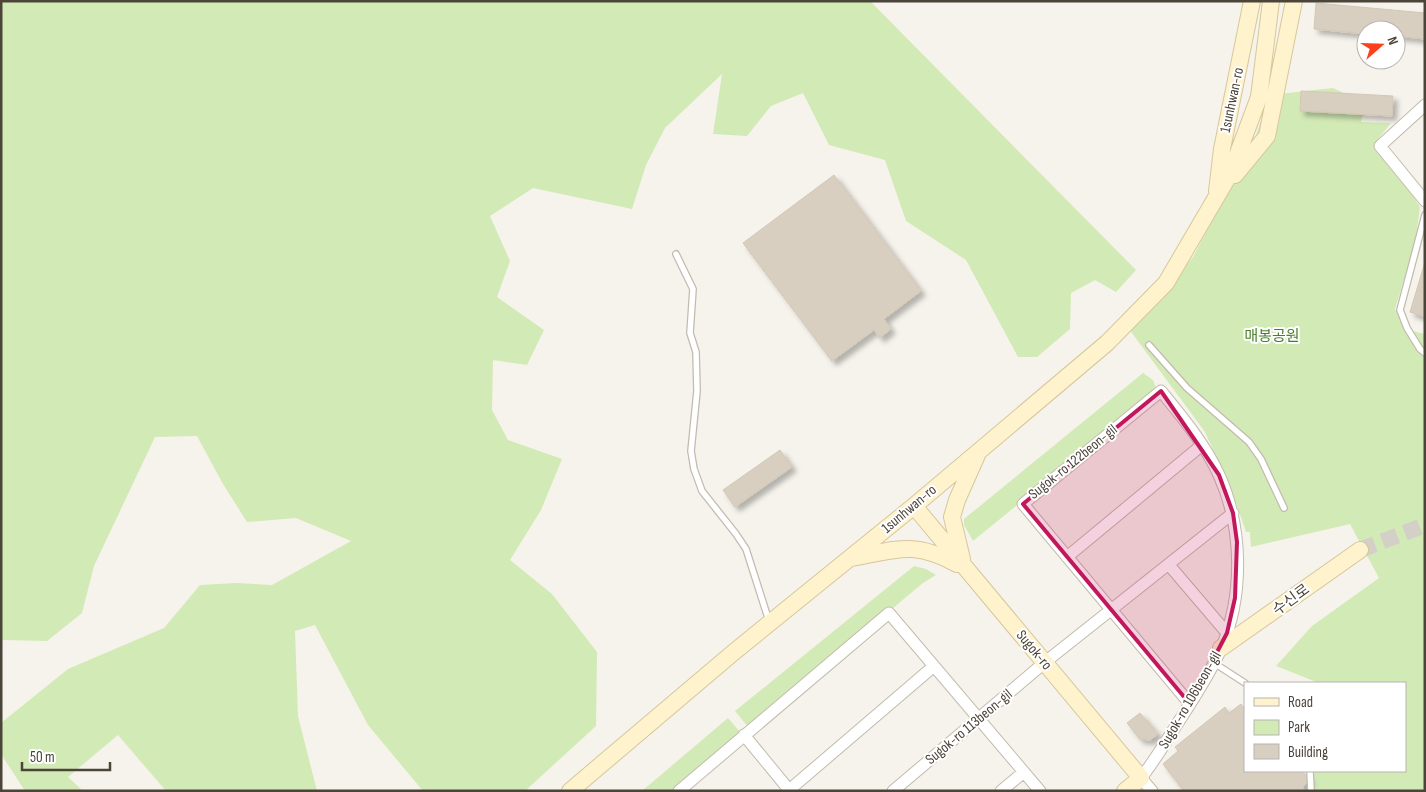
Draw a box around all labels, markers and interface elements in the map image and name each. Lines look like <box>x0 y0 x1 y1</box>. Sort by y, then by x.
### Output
north arrow <box>1356 20 1406 70</box>
text: N <box>1383 34 1402 47</box>
street label: 1sunhwan-ro <box>1216 66 1248 134</box>
park label: 매봉공원 <box>1244 327 1300 346</box>
street label: Sugok-ro 122beon-gil <box>1025 420 1121 504</box>
street label: 1sunhwan-ro <box>878 481 940 537</box>
street label: 수신로 <box>1269 580 1313 620</box>
street label: Sugok-ro <box>1012 626 1056 674</box>
street label: Sugok-ro 106beon-gil <box>1154 648 1226 752</box>
legend <box>1244 682 1406 772</box>
street label: Sugok-ro 113beon-gil <box>922 685 1016 769</box>
text: Road <box>1288 693 1313 712</box>
text: Park <box>1288 718 1310 737</box>
scale bar <box>22 740 110 772</box>
text: Building <box>1288 743 1328 762</box>
text: 50 m <box>30 748 55 767</box>

